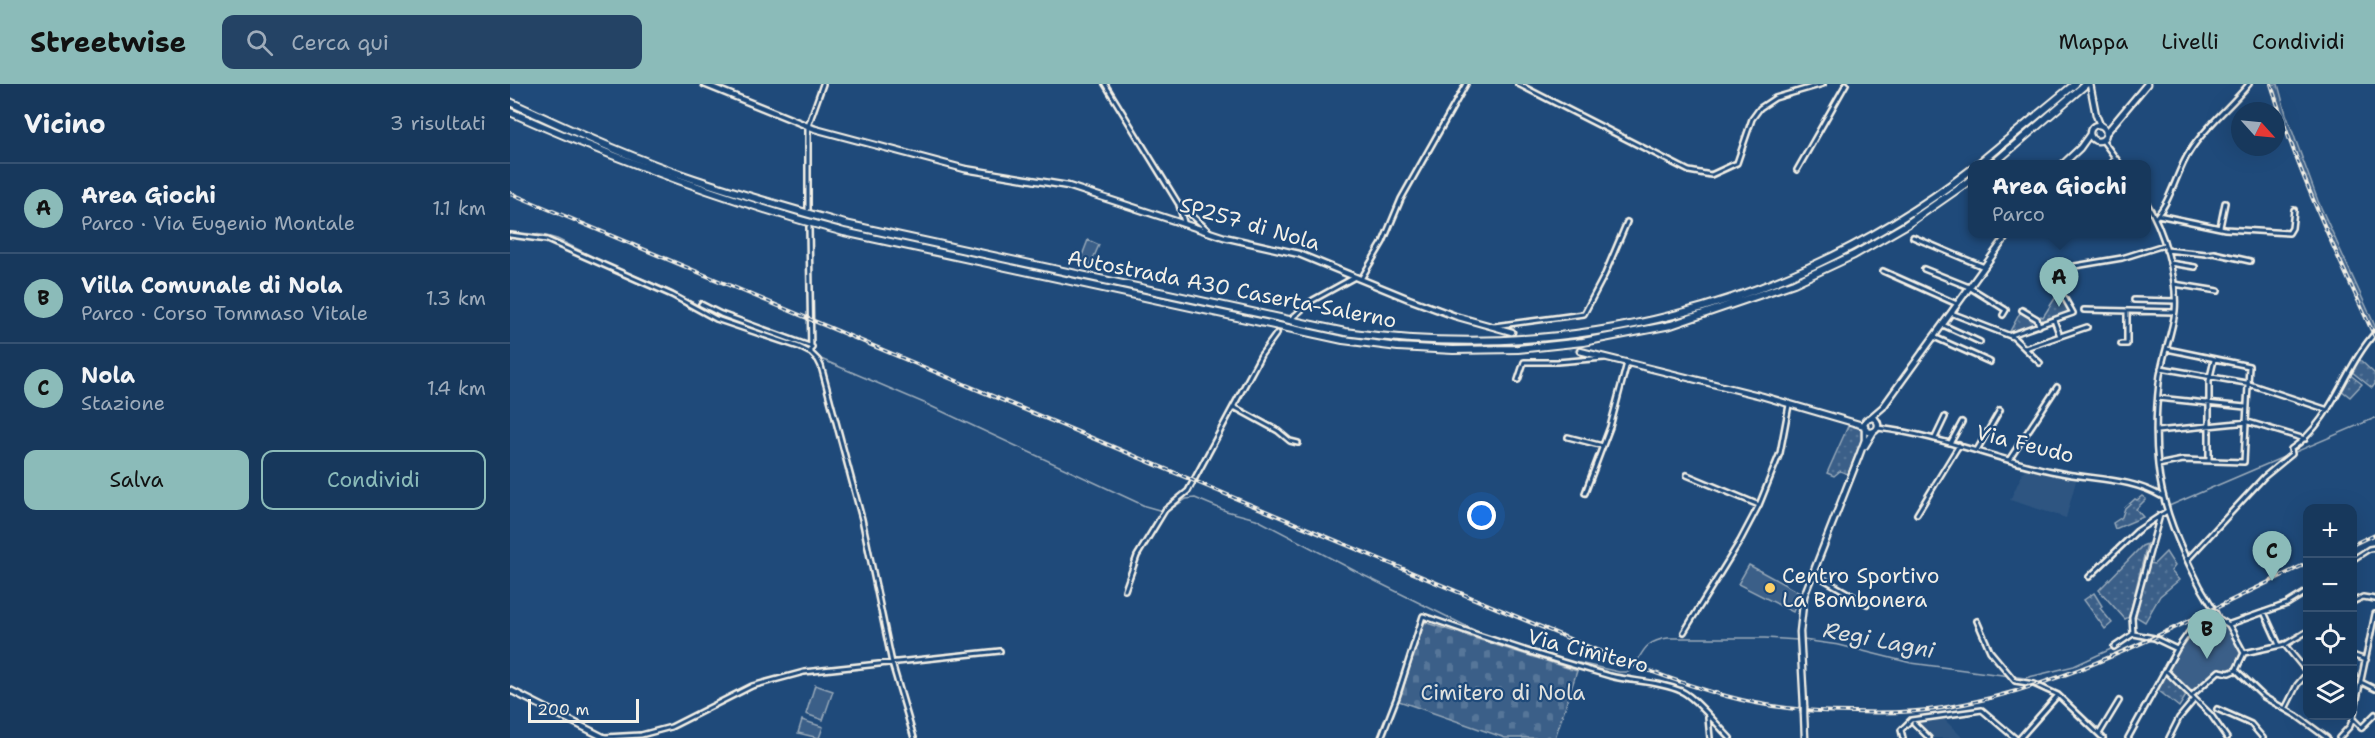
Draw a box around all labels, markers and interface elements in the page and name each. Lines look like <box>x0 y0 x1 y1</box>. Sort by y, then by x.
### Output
search box <box>222 15 642 69</box>
text: Streetwise <box>30 23 186 61</box>
icon: search <box>243 26 276 59</box>
text: Cerca qui <box>291 28 389 57</box>
text: Mappa <box>2058 28 2128 56</box>
text: Livelli <box>2161 28 2219 56</box>
text: Condividi <box>2252 28 2345 56</box>
north arrow <box>2231 102 2285 156</box>
text: Vicino <box>24 106 106 141</box>
text: 3 risultati <box>390 110 486 136</box>
popup <box>1968 160 2151 238</box>
text: Area Giochi <box>1992 172 2127 201</box>
text: Area Giochi <box>81 181 216 210</box>
street label: SP257 di Nola <box>1177 191 1323 257</box>
text: A <box>36 195 51 221</box>
text: 1.1 km <box>432 195 486 221</box>
text: Parco <box>1992 201 2045 227</box>
text: Parco · Via Eugenio Montale <box>81 210 355 236</box>
street label: Autostrada A30 Caserta-Salerno <box>1065 243 1399 335</box>
pin: A <box>2040 258 2078 307</box>
text: Villa Comunale di Nola <box>81 271 342 300</box>
text: B <box>37 285 50 311</box>
text: 1.3 km <box>426 285 486 311</box>
text: Parco · Corso Tommaso Vitale <box>81 300 368 326</box>
text: Nola <box>81 361 135 390</box>
text: C <box>37 375 50 401</box>
text: 1.4 km <box>427 375 486 401</box>
text: Stazione <box>81 390 165 416</box>
street label: Via Feudo <box>1973 418 2077 470</box>
button: Salva <box>24 450 249 510</box>
button: Condividi <box>261 450 486 510</box>
your location <box>1467 501 1496 530</box>
map controls <box>2303 504 2357 720</box>
button: + <box>2303 504 2357 558</box>
pin: C <box>2252 532 2292 581</box>
button: − <box>2303 558 2357 612</box>
place label: Centro Sportivo La Bombonera <box>1782 562 1939 614</box>
marker: Centro Sportivo La Bombonera <box>1763 581 1777 595</box>
pin: B <box>2188 610 2226 659</box>
button: locate <box>2303 612 2357 666</box>
water label: Regi Lagni <box>1821 615 1938 665</box>
street label: Via Cimitero <box>1525 622 1651 680</box>
button: layers <box>2303 666 2357 720</box>
park label: Cimitero di Nola <box>1421 679 1585 707</box>
scale bar <box>528 696 639 724</box>
text: 200 m <box>537 699 589 720</box>

